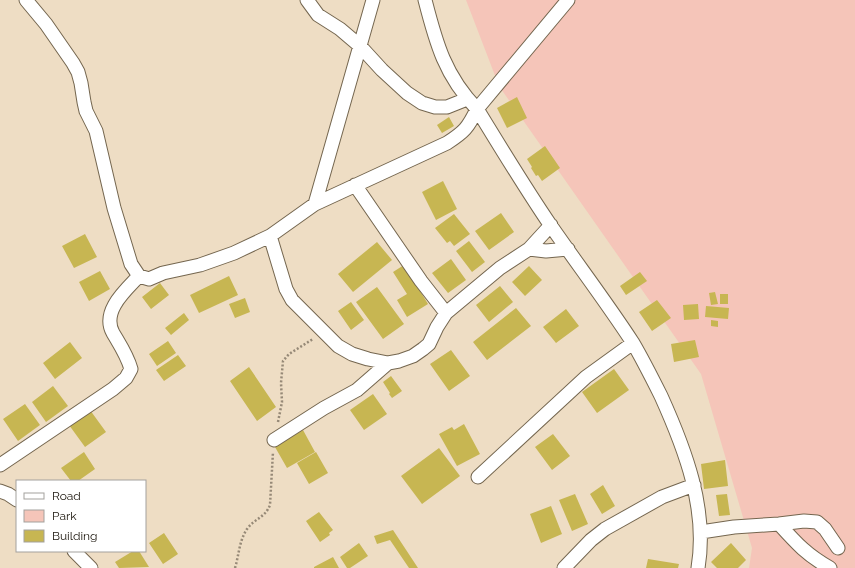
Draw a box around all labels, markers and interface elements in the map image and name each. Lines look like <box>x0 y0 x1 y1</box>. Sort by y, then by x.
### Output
legend <box>16 480 146 552</box>
text: Road <box>52 489 81 503</box>
text: Park <box>52 509 77 523</box>
text: Building <box>52 529 98 543</box>

